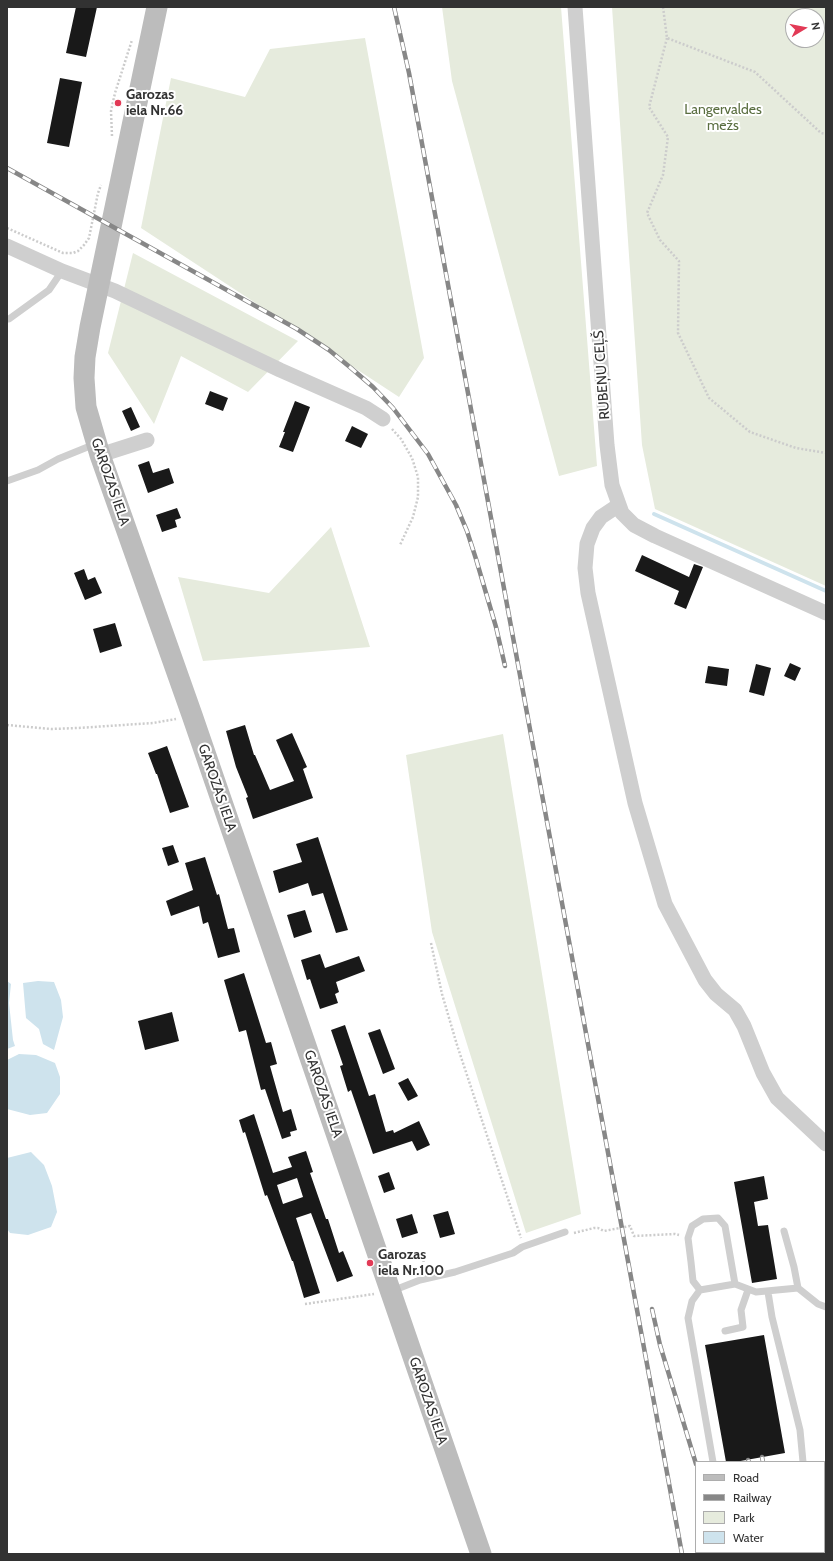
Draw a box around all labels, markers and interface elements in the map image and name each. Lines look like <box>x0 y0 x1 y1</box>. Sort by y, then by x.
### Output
north arrow <box>785 8 825 48</box>
text: N <box>808 21 823 31</box>
place label: Garozas iela Nr.66 <box>126 87 183 120</box>
marker: Garozas iela Nr.66 <box>113 98 123 108</box>
park label: Langervaldes mežs <box>684 102 762 134</box>
street label: RUBEŅU CEĻŠ <box>591 330 613 420</box>
street label: GAROZAS IELA <box>87 436 133 528</box>
street label: GAROZAS IELA <box>194 742 240 834</box>
street label: GAROZAS IELA <box>300 1048 346 1140</box>
place label: Garozas iela Nr.100 <box>378 1247 444 1280</box>
marker: Garozas iela Nr.100 <box>365 1258 375 1268</box>
street label: GAROZAS IELA <box>405 1355 451 1447</box>
legend <box>695 1461 825 1553</box>
text: Road <box>733 1470 759 1485</box>
text: Railway <box>733 1490 771 1505</box>
text: Park <box>733 1510 755 1525</box>
text: Water <box>733 1530 763 1545</box>

